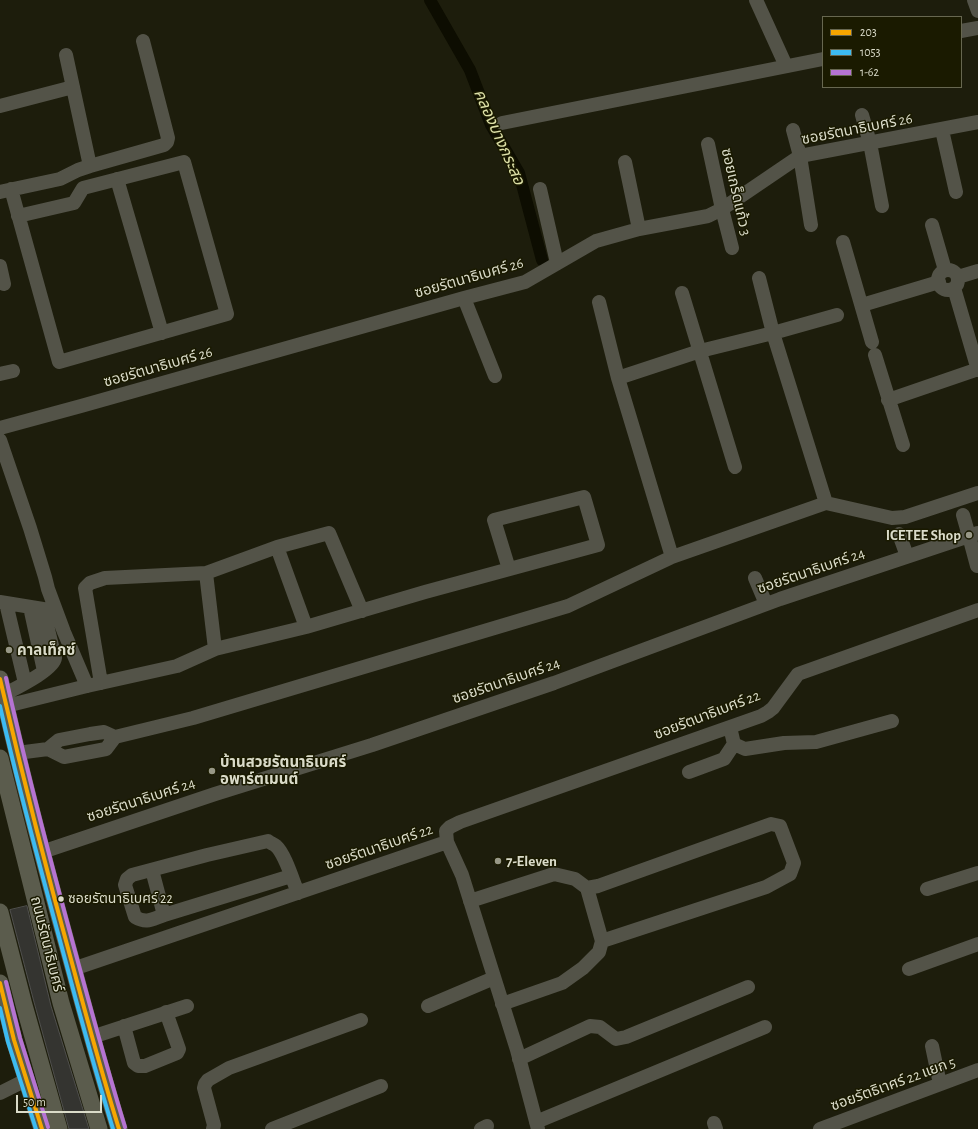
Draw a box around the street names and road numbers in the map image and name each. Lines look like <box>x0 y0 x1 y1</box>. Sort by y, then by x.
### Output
street label: ซอยรัตนาธิเบศร์ 26 <box>800 109 914 149</box>
street label: ซอยเกร็ดแก้ว 3 <box>717 146 755 238</box>
street label: ซอยรัตนาธิเบศร์ 26 <box>412 254 526 302</box>
street label: ซอยรัตนาธิเบศร์ 26 <box>101 343 215 391</box>
street label: ซอยรัตนาธิเบศร์ 24 <box>755 544 867 598</box>
street label: ซอยรัตนาธิเบศร์ 24 <box>450 654 562 708</box>
street label: ซอยรัตนาธิเบศร์ 22 <box>651 686 763 744</box>
street label: ซอยรัตนาธิเบศร์ 24 <box>85 774 197 826</box>
street label: ซอยรัตนาธิเบศร์ 22 <box>323 820 435 874</box>
street label: ถนนรัตนาธิเบศร์ <box>26 894 68 994</box>
street label: ซอยรัตธิเาศร์ 22 แยก 5 <box>828 1053 958 1115</box>

